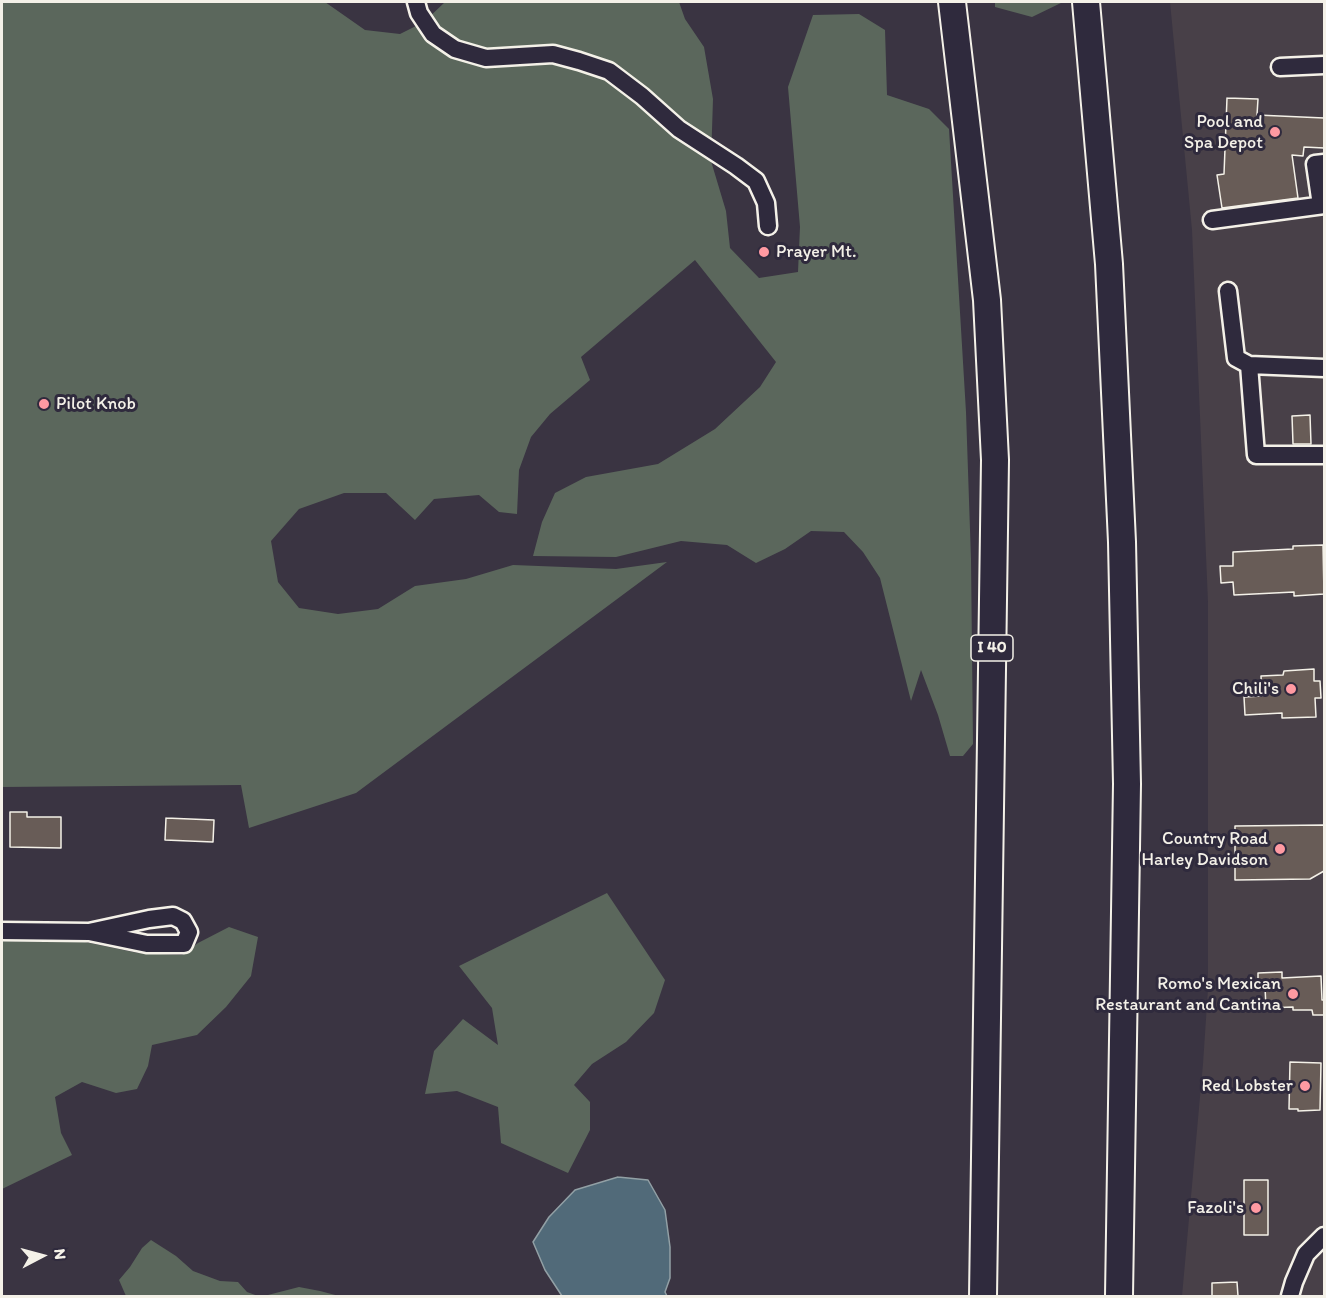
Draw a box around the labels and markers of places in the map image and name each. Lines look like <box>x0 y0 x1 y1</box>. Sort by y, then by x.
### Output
place label: Pool and Spa Depot <box>1184 111 1263 154</box>
marker: Pool and Spa Depot <box>1268 125 1282 139</box>
place label: Prayer Mt. <box>776 241 856 263</box>
marker: Prayer Mt. <box>757 245 771 259</box>
place label: Pilot Knob <box>56 393 136 415</box>
marker: Pilot Knob <box>37 397 51 411</box>
place label: Chili's <box>1232 678 1279 700</box>
marker: Chili's <box>1284 682 1298 696</box>
place label: Country Road Harley Davidson <box>1142 828 1268 870</box>
marker: Country Road Harley Davidson <box>1273 842 1287 856</box>
place label: Romo's Mexican Restaurant and Cantina <box>1095 973 1281 1016</box>
marker: Romo's Mexican Restaurant and Cantina <box>1286 987 1300 1001</box>
place label: Red Lobster <box>1202 1075 1293 1097</box>
marker: Red Lobster <box>1298 1079 1312 1093</box>
place label: Fazoli's <box>1187 1197 1244 1219</box>
marker: Fazoli's <box>1249 1201 1263 1215</box>

